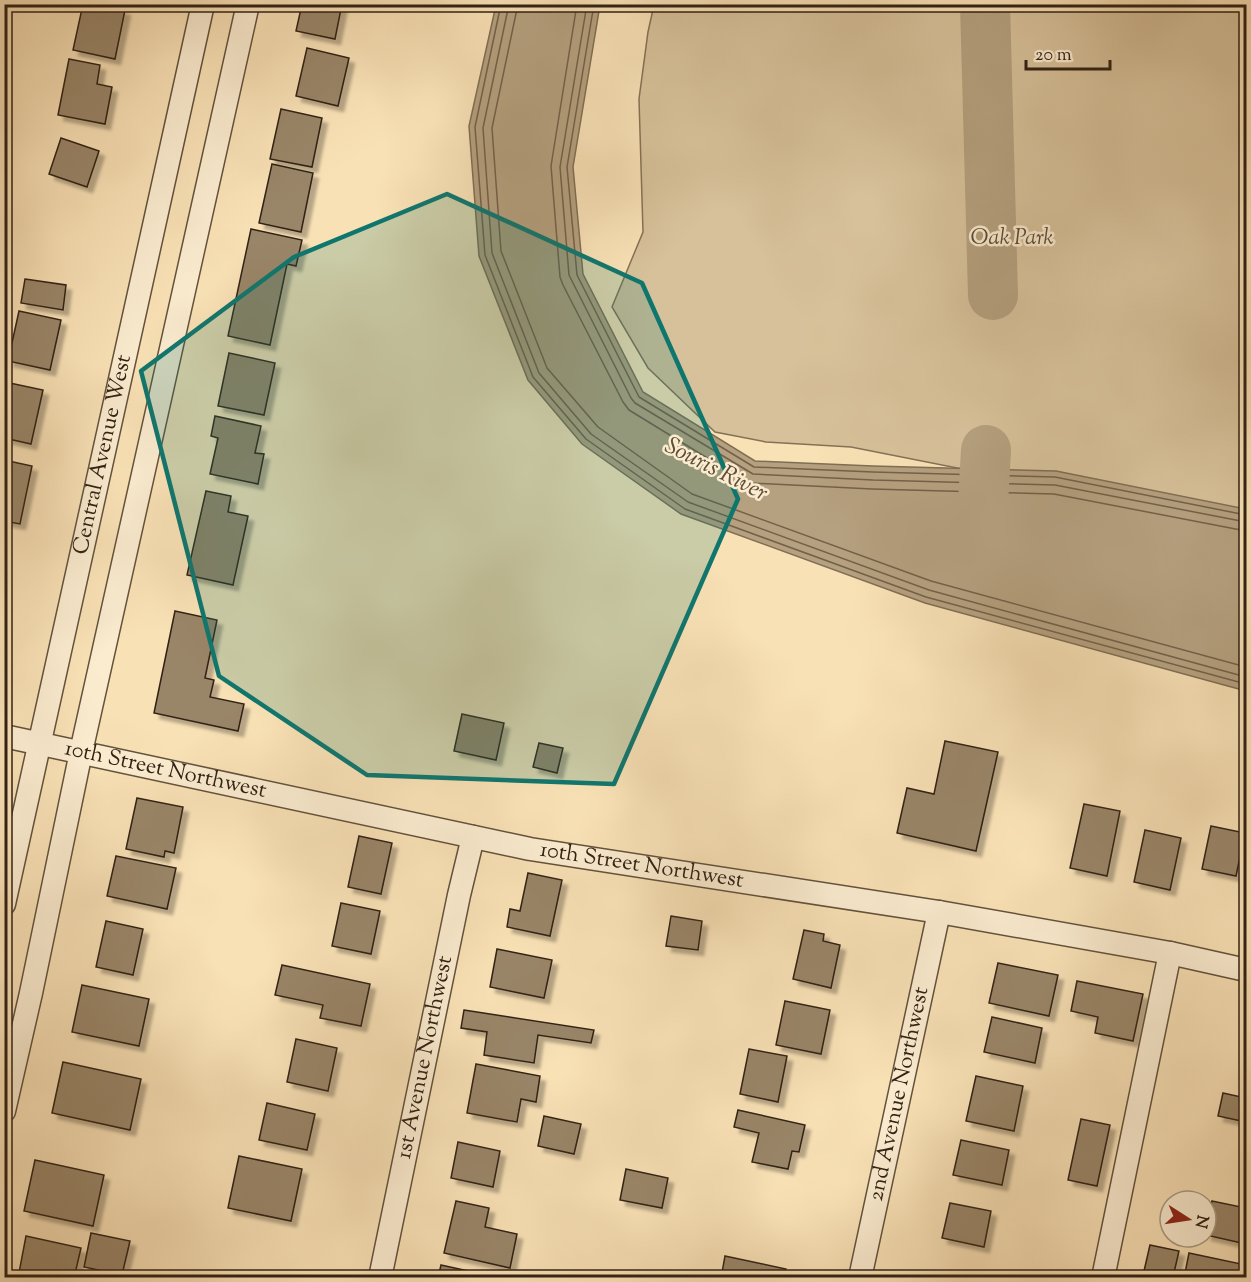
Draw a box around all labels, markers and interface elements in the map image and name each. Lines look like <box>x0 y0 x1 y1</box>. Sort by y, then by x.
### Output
scale bar <box>1026 33 1110 71</box>
text: 20 m <box>1035 43 1072 69</box>
park label: Oak Park <box>971 223 1053 255</box>
street label: Central Avenue West <box>66 351 141 558</box>
water label: Souris River <box>658 429 774 511</box>
street label: 10th Street Northwest <box>61 733 270 808</box>
street label: 10th Street Northwest <box>538 835 746 898</box>
street label: 1st Avenue Northwest <box>389 953 462 1162</box>
street label: 2nd Avenue Northwest <box>861 984 938 1204</box>
north arrow <box>1158 1189 1218 1249</box>
text: N <box>1188 1213 1213 1230</box>

